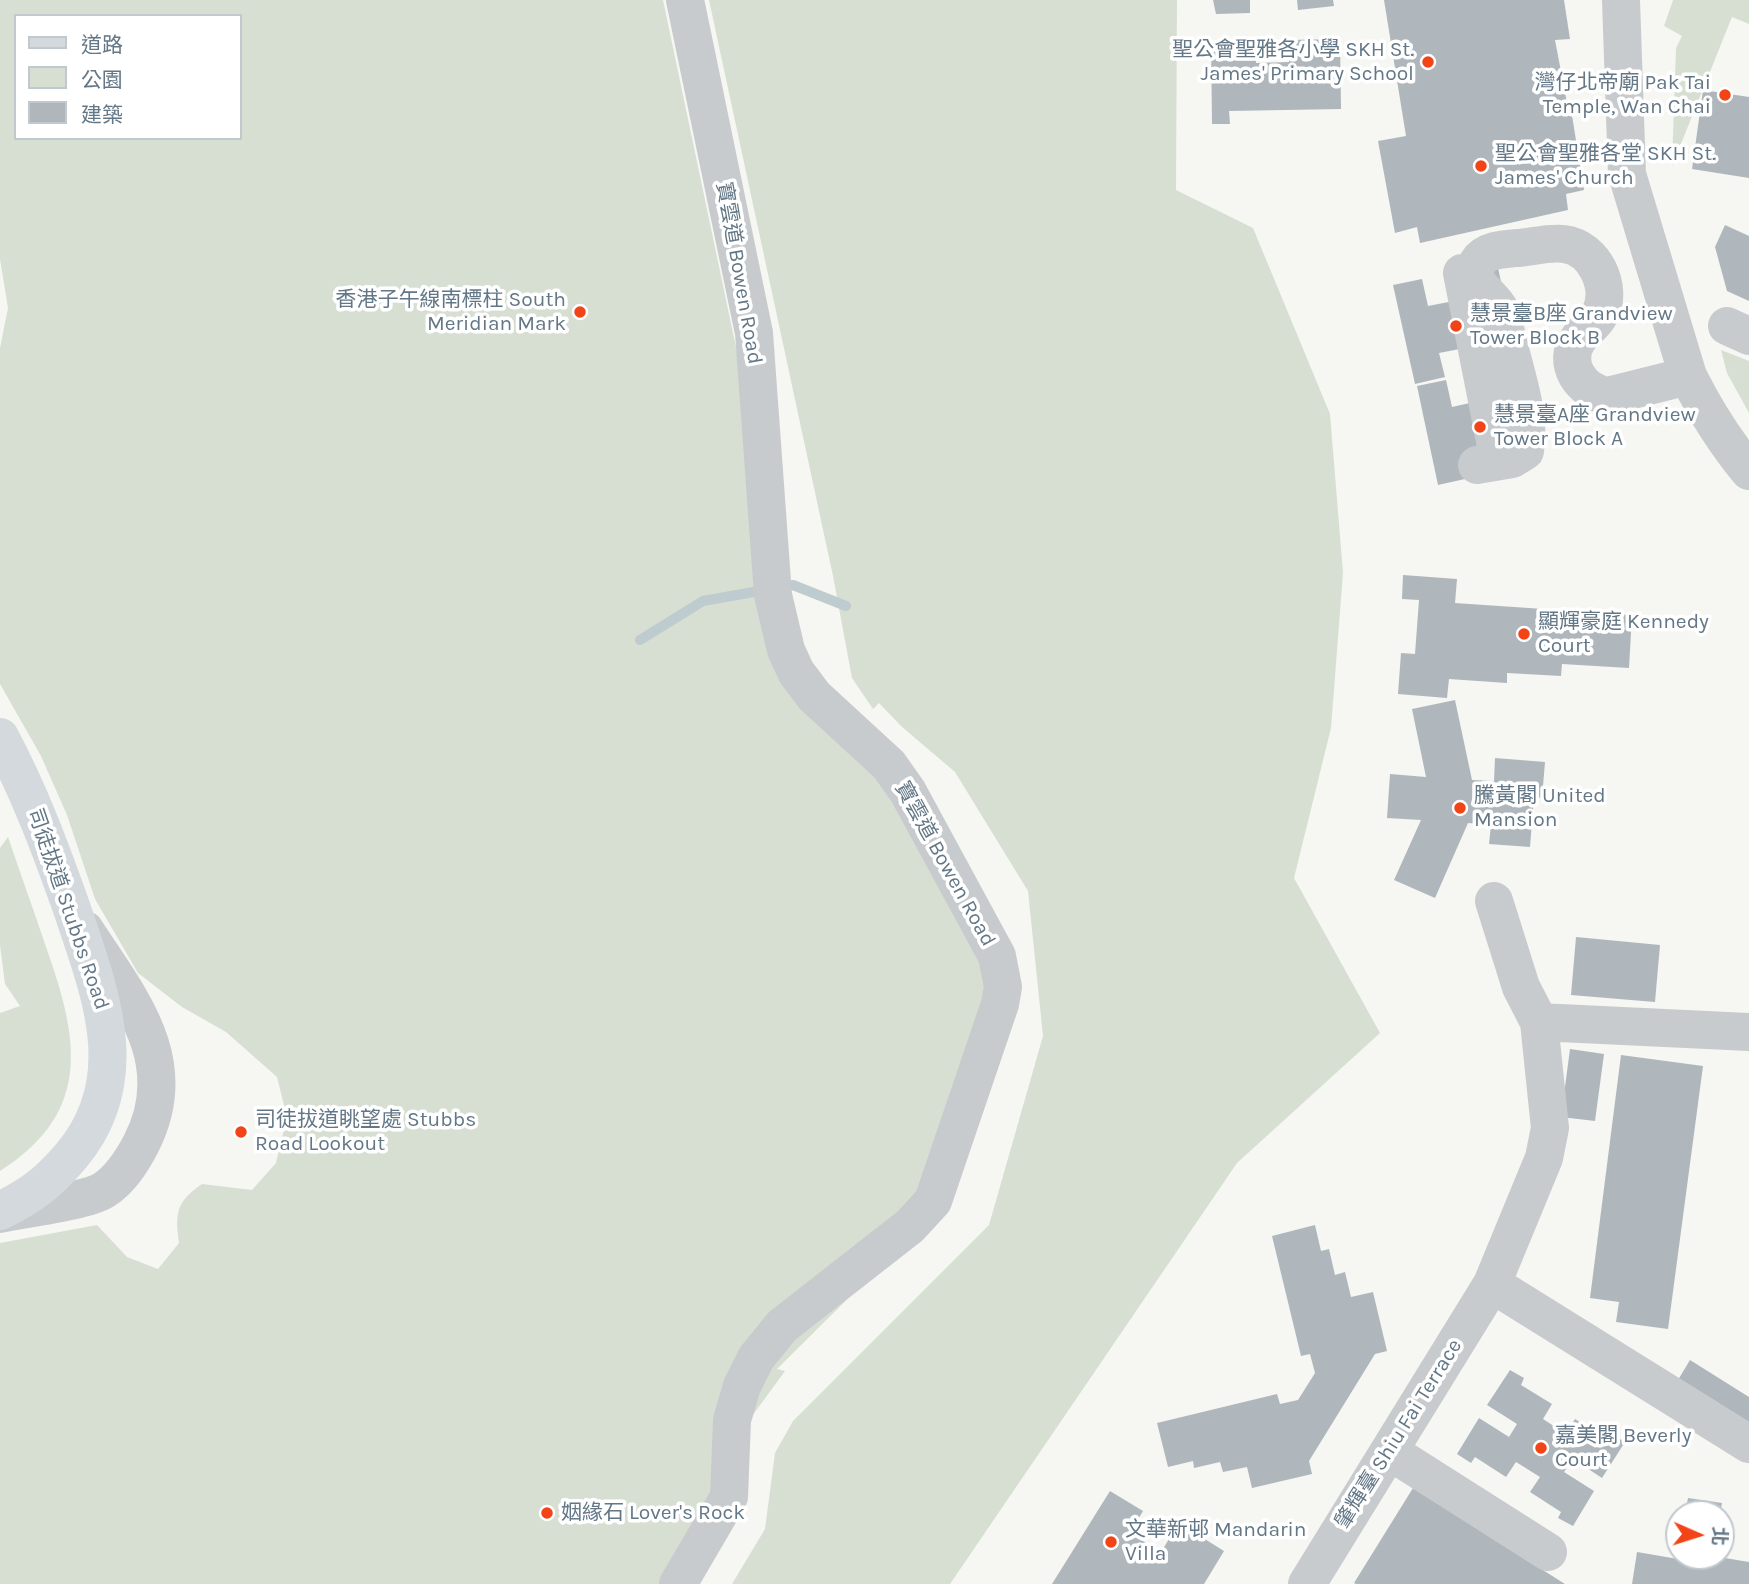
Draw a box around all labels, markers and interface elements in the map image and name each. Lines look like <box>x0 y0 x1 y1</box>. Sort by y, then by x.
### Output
legend <box>14 14 242 140</box>
text: 道路 <box>81 33 123 57</box>
place label: 聖公會聖雅各小學 SKH St. James' Primary School <box>1172 37 1414 87</box>
marker: 聖公會聖雅各小學 SKH St. James' Primary School <box>1420 54 1436 70</box>
text: 公園 <box>81 68 123 92</box>
place label: 灣仔北帝廟 Pak Tai Temple, Wan Chai <box>1535 70 1711 120</box>
marker: 灣仔北帝廟 Pak Tai Temple, Wan Chai <box>1717 87 1733 103</box>
text: 建築 <box>81 103 123 127</box>
place label: 聖公會聖雅各堂 SKH St. James' Church <box>1495 141 1716 191</box>
marker: 聖公會聖雅各堂 SKH St. James' Church <box>1473 158 1489 174</box>
street label: 寶雲道 Bowen Road <box>711 180 767 366</box>
place label: 香港子午線南標柱 South Meridian Mark <box>336 287 566 337</box>
place label: 慧景臺B座 Grandview Tower Block B <box>1470 301 1673 351</box>
marker: 香港子午線南標柱 South Meridian Mark <box>572 304 588 320</box>
marker: 慧景臺B座 Grandview Tower Block B <box>1448 318 1464 334</box>
place label: 慧景臺A座 Grandview Tower Block A <box>1494 402 1696 452</box>
marker: 慧景臺A座 Grandview Tower Block A <box>1472 419 1488 435</box>
place label: 顯輝豪庭 Kennedy Court <box>1538 609 1709 659</box>
marker: 顯輝豪庭 Kennedy Court <box>1516 626 1532 642</box>
street label: 寶雲道 Bowen Road <box>889 777 1001 951</box>
place label: 騰黃閣 United Mansion <box>1474 783 1606 833</box>
marker: 騰黃閣 United Mansion <box>1452 800 1468 816</box>
street label: 司徒拔道 Stubbs Road <box>22 805 114 1013</box>
place label: 司徒拔道眺望處 Stubbs Road Lookout <box>255 1107 476 1157</box>
marker: 司徒拔道眺望處 Stubbs Road Lookout <box>233 1124 249 1140</box>
street label: 肇輝臺 Shiu Fai Terrace <box>1330 1335 1468 1533</box>
place label: 嘉美閣 Beverly Court <box>1555 1423 1691 1473</box>
marker: 嘉美閣 Beverly Court <box>1533 1440 1549 1456</box>
place label: 姻緣石 Lover's Rock <box>561 1500 745 1526</box>
north arrow <box>1665 1500 1735 1570</box>
marker: 姻緣石 Lover's Rock <box>539 1505 555 1521</box>
place label: 文華新邨 Mandarin Villa <box>1125 1517 1307 1567</box>
text: 北 <box>1707 1526 1730 1546</box>
marker: 文華新邨 Mandarin Villa <box>1103 1534 1119 1550</box>

